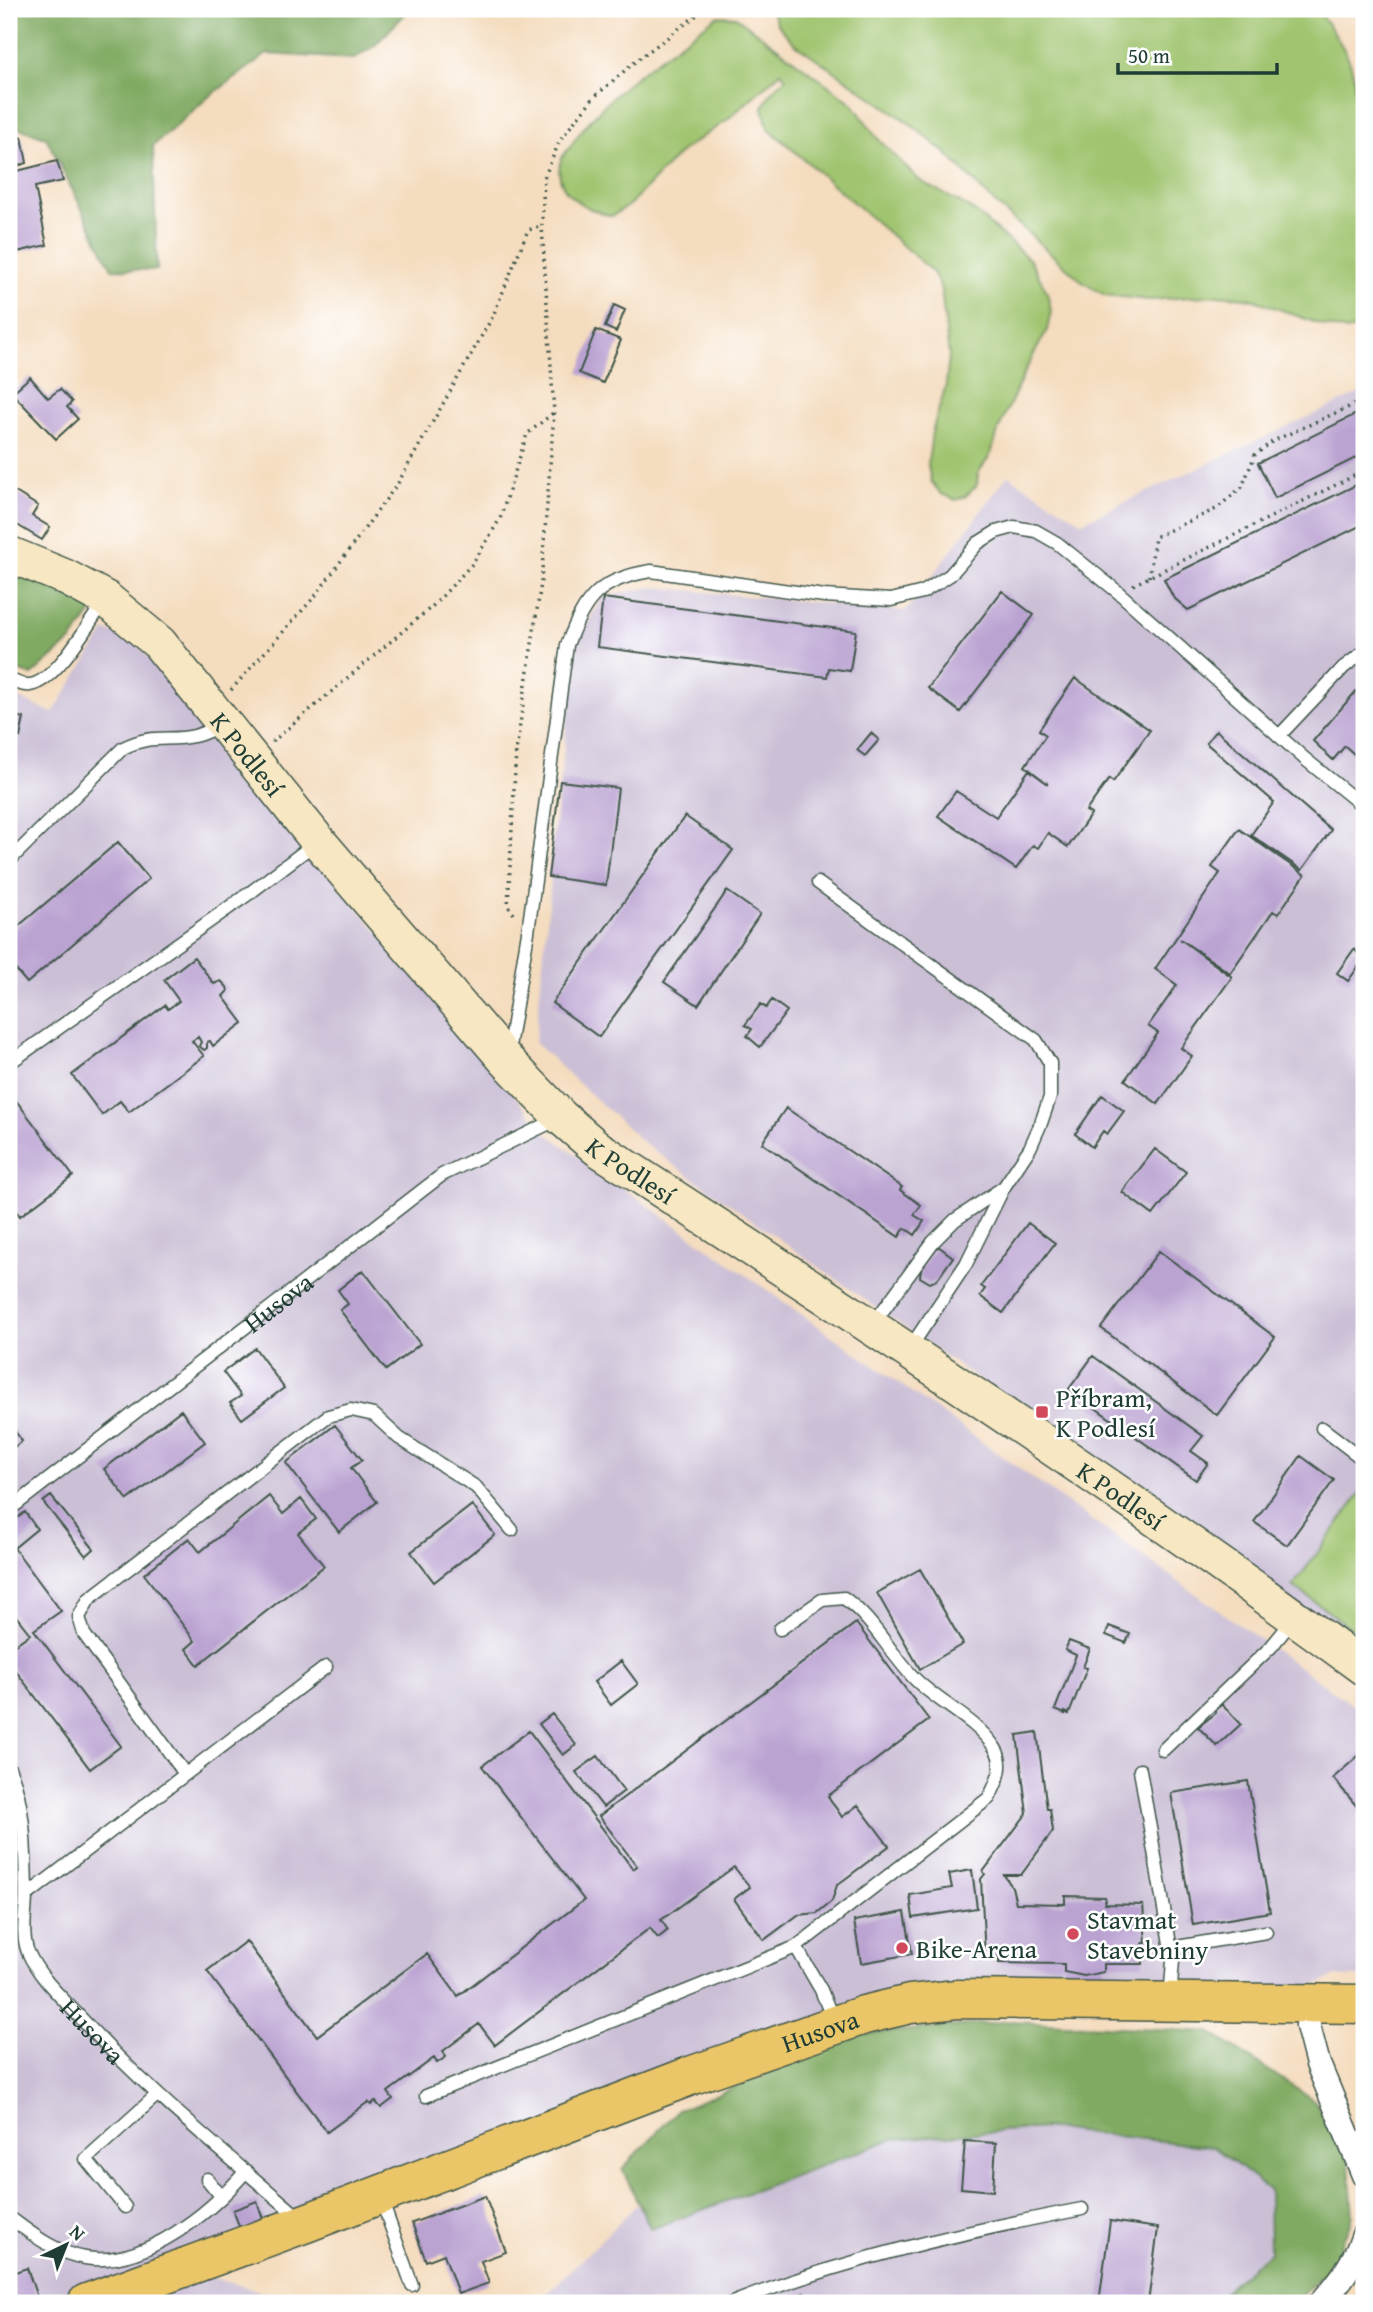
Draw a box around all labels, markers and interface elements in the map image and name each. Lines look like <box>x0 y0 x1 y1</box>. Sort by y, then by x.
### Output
scale bar <box>1118 32 1277 76</box>
text: 50 m <box>1128 40 1170 71</box>
street label: K Podlesí <box>202 703 295 805</box>
street label: K Podlesí <box>577 1127 684 1214</box>
street label: Husova <box>235 1262 322 1342</box>
place label: Příbram, K Podlesí <box>1056 1378 1156 1447</box>
marker: Příbram, K Podlesí <box>1034 1404 1050 1420</box>
street label: K Podlesí <box>1069 1451 1174 1540</box>
place label: Stavmat Stavebniny <box>1087 1900 1208 1969</box>
marker: Stavmat Stavebniny <box>1065 1926 1081 1942</box>
place label: Bike-Arena <box>916 1929 1038 1968</box>
marker: Bike-Arena <box>894 1940 910 1956</box>
street label: Husova <box>52 1989 135 2073</box>
street label: Husova <box>776 1999 864 2062</box>
north arrow <box>32 2210 102 2280</box>
text: N <box>63 2218 92 2247</box>

